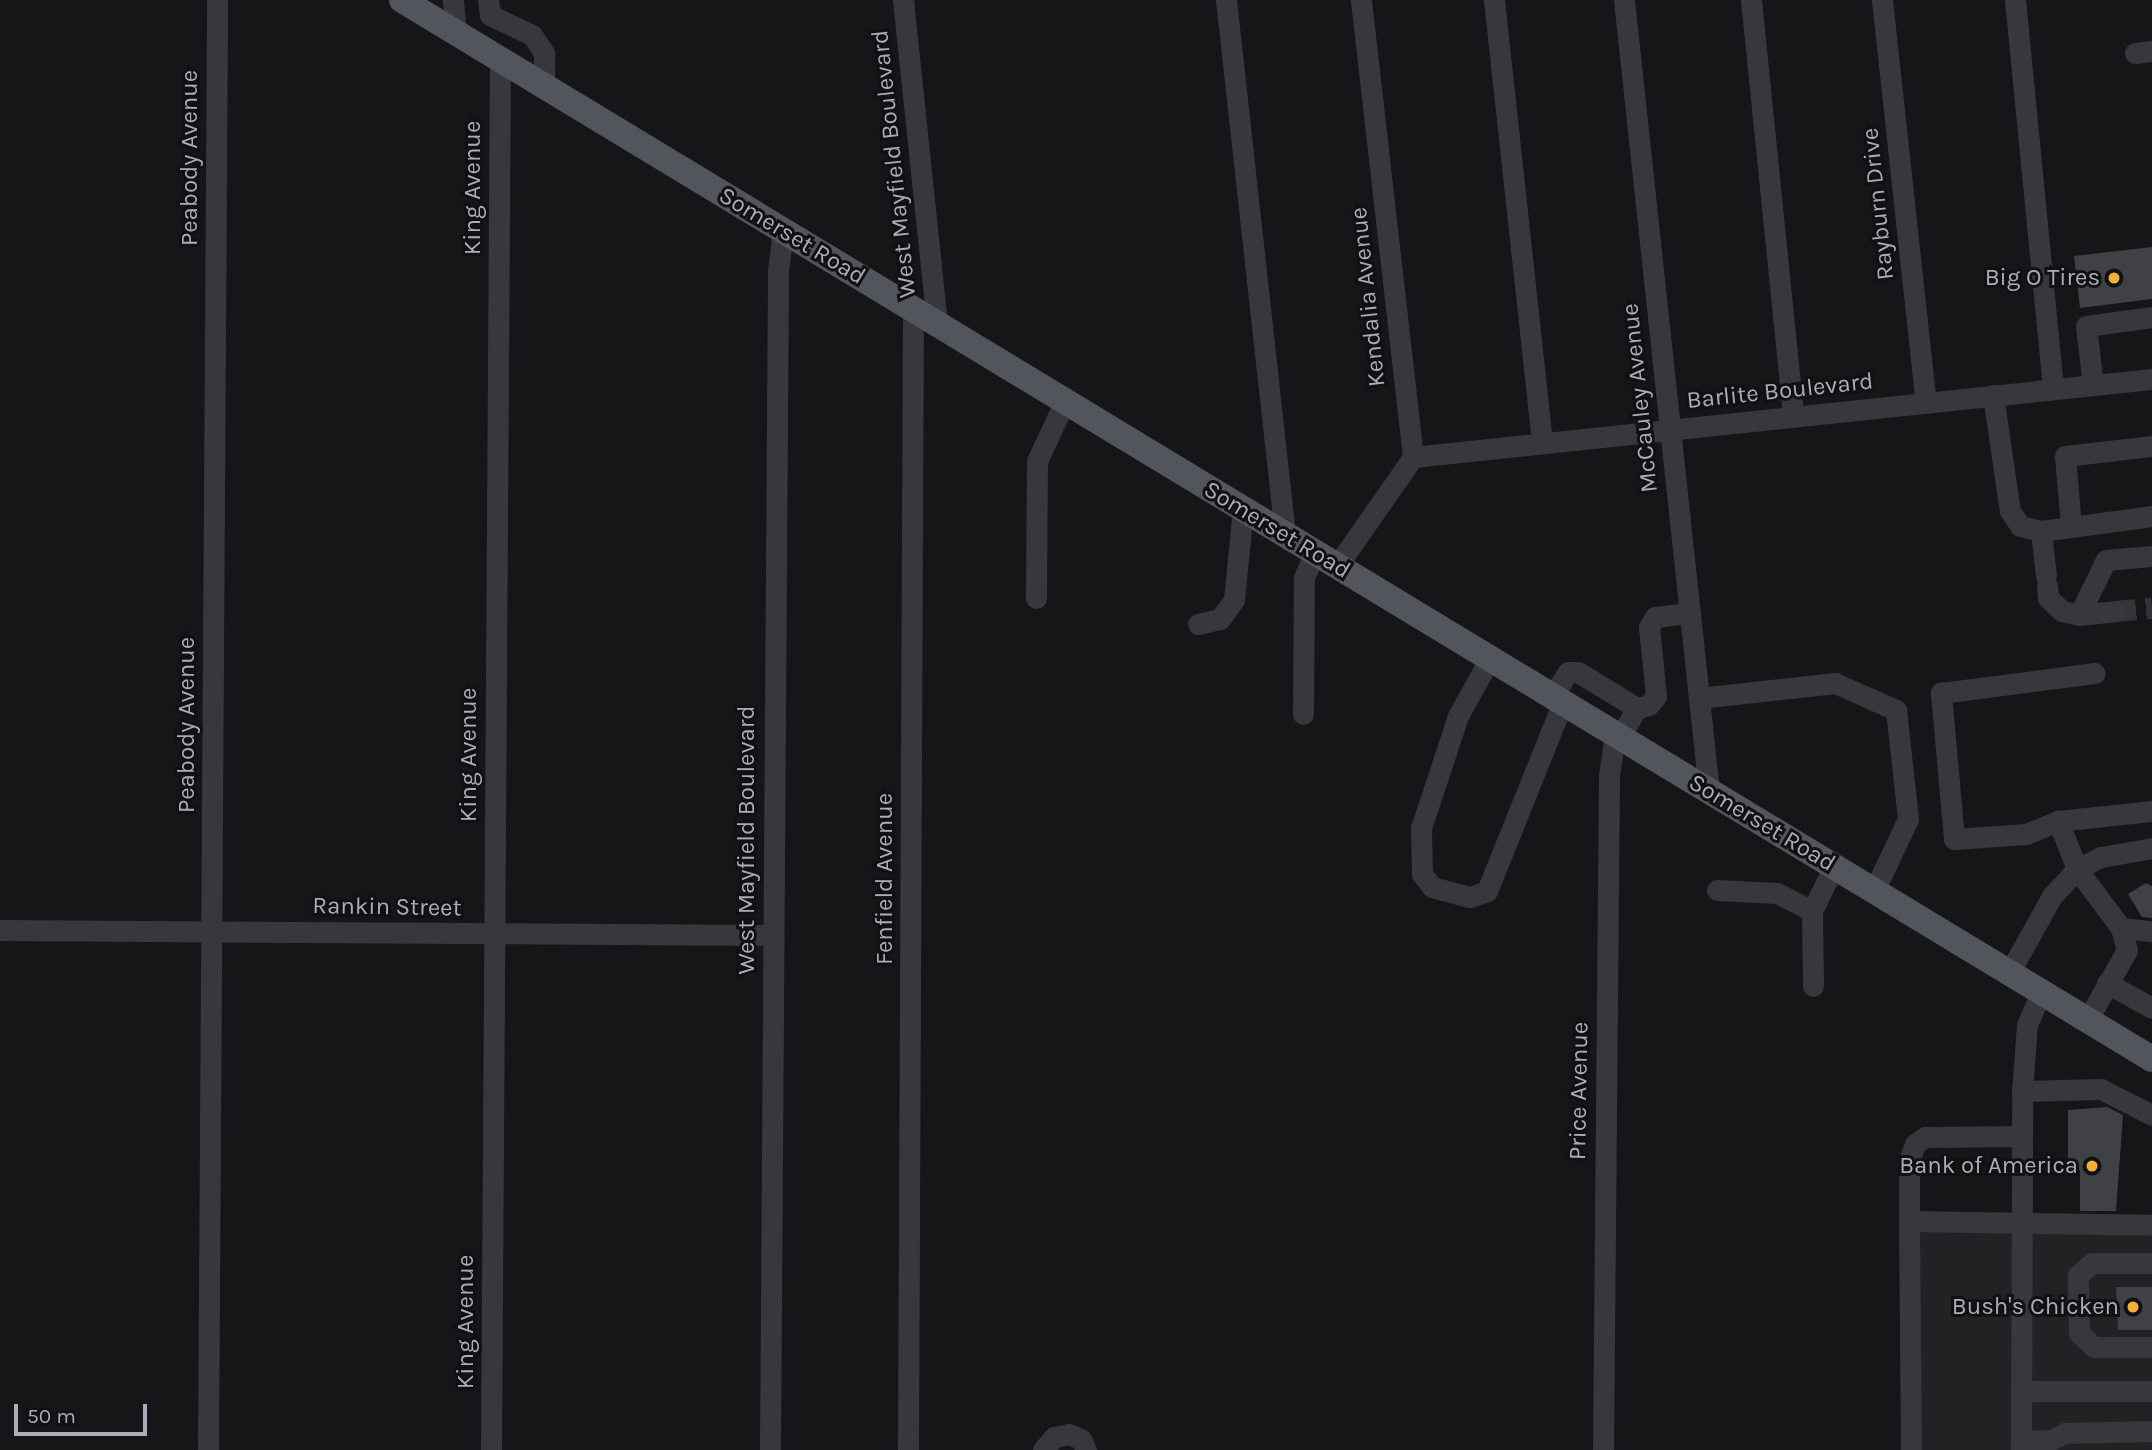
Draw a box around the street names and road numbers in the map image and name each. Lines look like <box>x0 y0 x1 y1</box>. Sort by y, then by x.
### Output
street label: West Mayfield Boulevard <box>866 29 922 299</box>
street label: Peabody Avenue <box>176 70 204 246</box>
street label: King Avenue <box>459 121 487 255</box>
street label: Rayburn Drive <box>1856 127 1900 281</box>
street label: Somerset Road <box>713 181 871 291</box>
street label: Kendalia Avenue <box>1344 206 1392 388</box>
street label: McCauley Avenue <box>1616 302 1664 494</box>
street label: Barlite Boulevard <box>1685 367 1875 415</box>
street label: Somerset Road <box>1198 475 1356 585</box>
street label: Peabody Avenue <box>173 637 201 813</box>
street label: King Avenue <box>455 688 483 822</box>
street label: West Mayfield Boulevard <box>733 705 761 975</box>
street label: Somerset Road <box>1683 768 1841 878</box>
street label: Fenfield Avenue <box>871 793 899 965</box>
street label: Rankin Street <box>312 891 462 923</box>
street label: Price Avenue <box>1563 1022 1595 1160</box>
street label: King Avenue <box>452 1255 480 1389</box>

